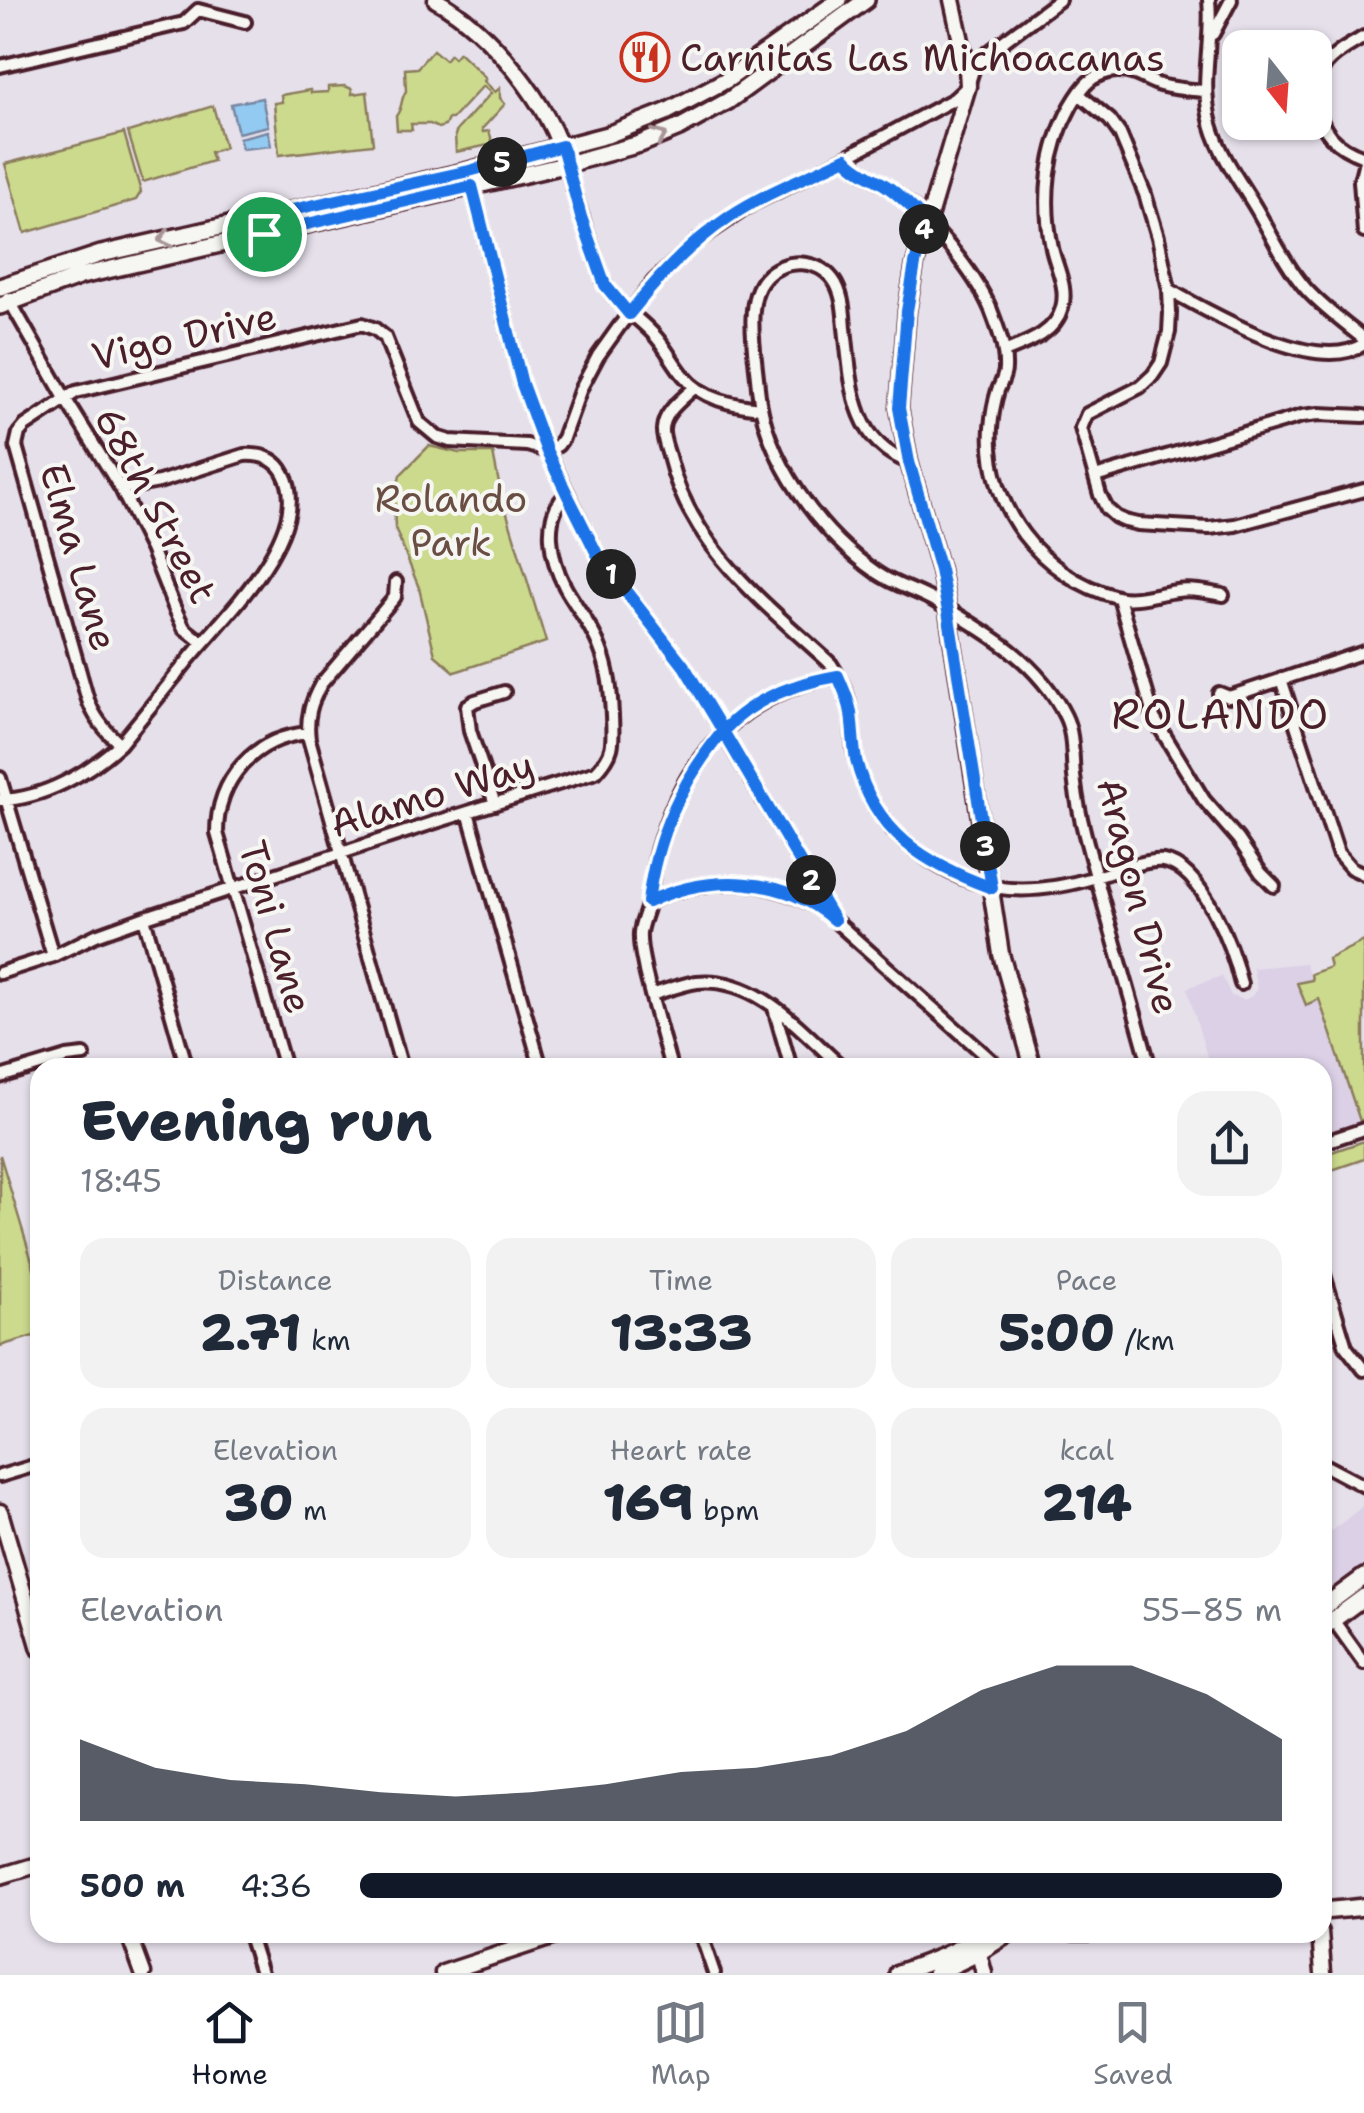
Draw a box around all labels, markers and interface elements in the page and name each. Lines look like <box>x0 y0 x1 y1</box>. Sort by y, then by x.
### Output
north arrow <box>1222 30 1332 140</box>
map controls <box>1222 30 1332 140</box>
restaurant icon: Carnitas Las Michoacanas <box>619 31 671 83</box>
place label: Carnitas Las Michoacanas <box>680 32 1165 83</box>
one-way arrow <box>650 128 668 148</box>
pin: 5 <box>477 137 527 187</box>
text: 5 <box>493 143 511 181</box>
pin <box>222 192 307 277</box>
pin: 4 <box>899 204 949 254</box>
icon: arrive <box>237 207 292 262</box>
text: 4 <box>914 210 934 248</box>
one-way arrow <box>157 227 174 248</box>
street label: Vigo Drive <box>87 290 281 382</box>
street label: 68th Street <box>83 398 229 612</box>
street label: Elma Lane <box>28 457 130 657</box>
park label: Rolando Park <box>375 473 527 568</box>
pin: 1 <box>586 549 636 599</box>
text: 1 <box>605 555 617 593</box>
district label: ROLANDO <box>1111 686 1331 742</box>
street label: Alamo Way <box>324 739 540 849</box>
street label: Aragon Drive <box>1085 773 1193 1019</box>
pin: 3 <box>960 821 1010 871</box>
text: 3 <box>975 827 995 865</box>
street label: Toni Lane <box>227 835 325 1019</box>
pin: 2 <box>786 855 836 905</box>
text: 2 <box>801 861 821 899</box>
text: Evening run <box>80 1084 432 1158</box>
button: share <box>1177 1091 1282 1196</box>
text: 18:45 <box>80 1159 162 1202</box>
text: Distance <box>218 1261 333 1299</box>
text: Time <box>649 1261 713 1299</box>
text: Pace <box>1056 1261 1117 1299</box>
text: 2.71 <box>200 1299 301 1366</box>
text: 13:33 <box>610 1299 752 1366</box>
text: 5:00 <box>999 1299 1115 1366</box>
text: km <box>301 1321 351 1359</box>
text: /km <box>1115 1321 1175 1359</box>
text: Elevation <box>213 1431 338 1469</box>
text: Heart rate <box>610 1431 752 1469</box>
text: kcal <box>1059 1431 1114 1469</box>
text: 30 <box>223 1469 293 1536</box>
text: 169 <box>603 1469 694 1536</box>
text: 214 <box>1041 1469 1132 1536</box>
text: m <box>293 1491 327 1529</box>
text: bpm <box>694 1491 759 1529</box>
text: Elevation <box>80 1588 223 1631</box>
text: 55–85 m <box>1142 1588 1282 1631</box>
text: 500 m <box>80 1864 185 1907</box>
text: 4:36 <box>240 1864 312 1907</box>
tab: Home <box>191 1995 268 2093</box>
tab: Map <box>651 1995 711 2093</box>
tab: Saved <box>1093 1995 1173 2093</box>

